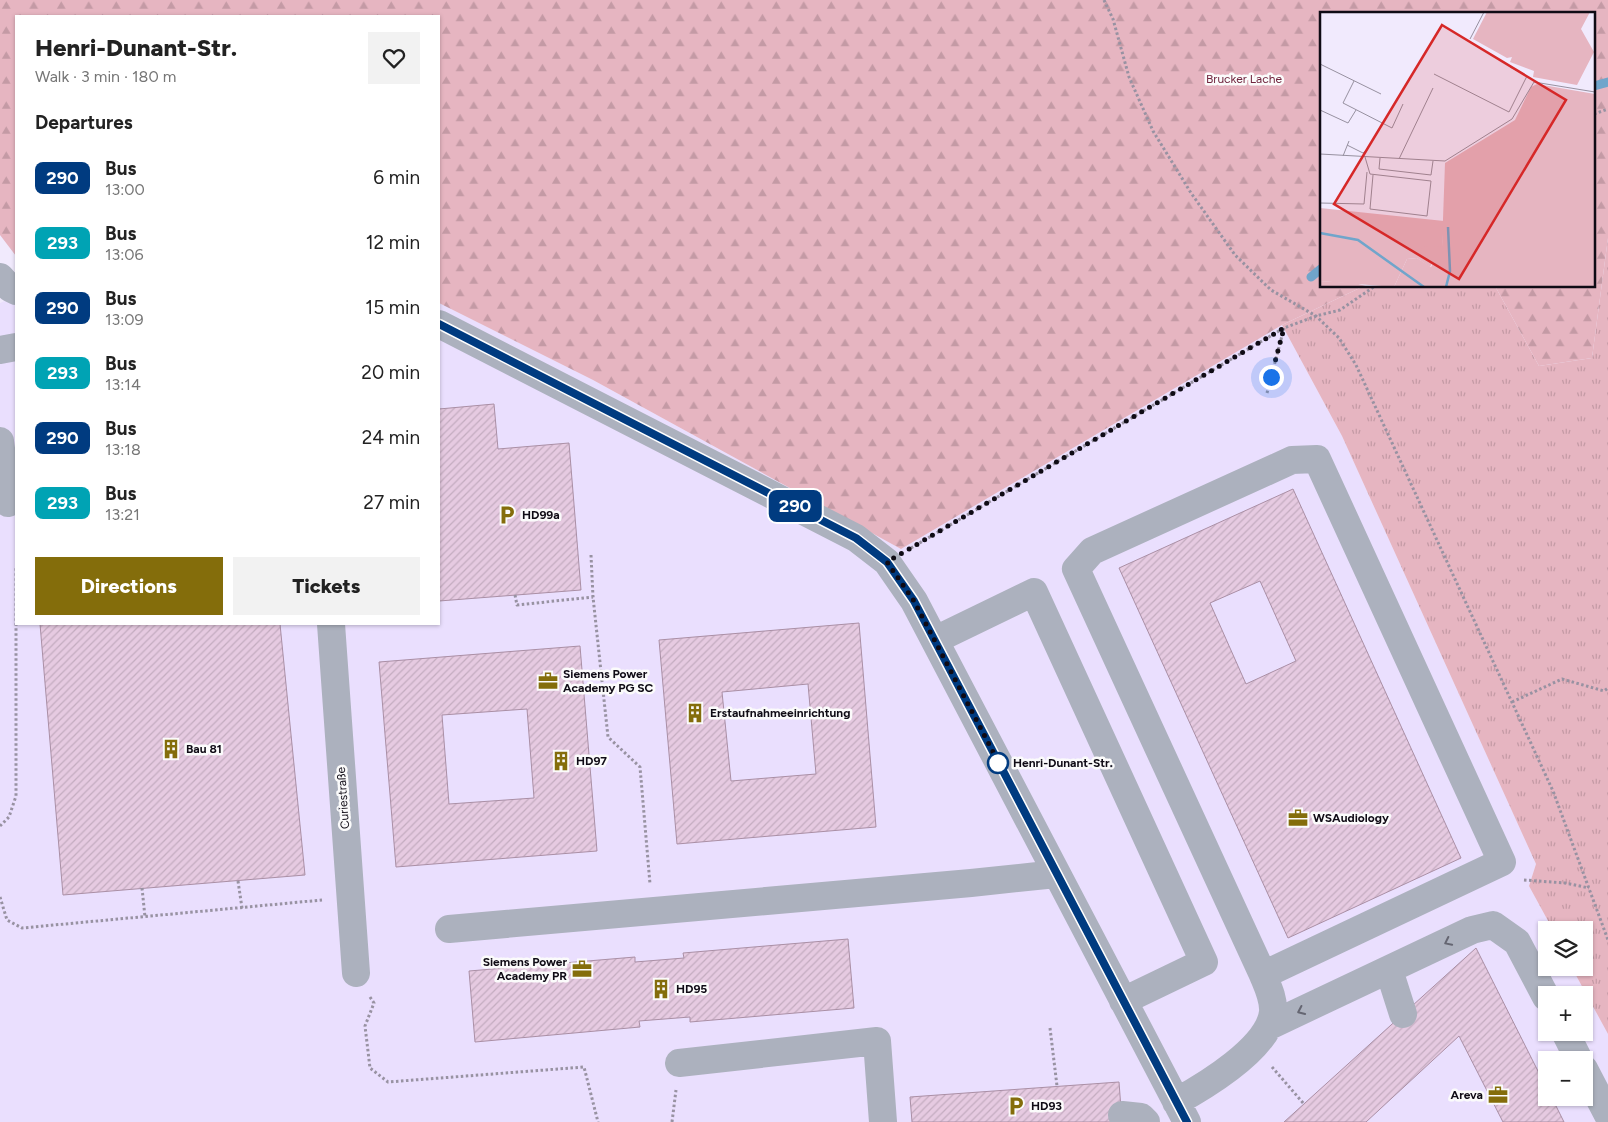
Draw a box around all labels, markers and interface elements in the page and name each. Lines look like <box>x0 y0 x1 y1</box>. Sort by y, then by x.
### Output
inset map <box>1320 12 1596 288</box>
button: heart <box>368 32 420 84</box>
text: Henri-Dunant-Str. <box>35 33 237 62</box>
text: Walk · 3 min · 180 m <box>35 67 176 86</box>
park label: Brucker Lache <box>1206 72 1282 86</box>
text: Departures <box>35 111 133 134</box>
text: Bus <box>105 157 136 180</box>
text: 6 min <box>373 166 420 189</box>
text: 290 <box>46 167 79 189</box>
text: 13:00 <box>105 180 145 199</box>
text: Bus <box>105 222 136 245</box>
text: 12 min <box>366 231 420 254</box>
text: 293 <box>47 232 78 254</box>
text: 13:06 <box>105 245 144 264</box>
text: Bus <box>105 287 136 310</box>
text: 15 min <box>365 296 420 319</box>
text: 290 <box>46 297 79 319</box>
text: 13:09 <box>105 310 144 329</box>
text: Bus <box>105 352 136 375</box>
text: 20 min <box>361 361 420 384</box>
text: 293 <box>47 362 78 384</box>
your location <box>1259 365 1284 390</box>
text: 13:14 <box>105 375 141 394</box>
text: Bus <box>105 417 136 440</box>
text: 24 min <box>362 426 420 449</box>
text: 290 <box>46 427 79 449</box>
text: 13:18 <box>105 440 141 459</box>
text: Bus <box>105 482 136 505</box>
line badge: 290 <box>766 490 824 522</box>
text: 27 min <box>363 491 420 514</box>
text: 293 <box>47 492 78 514</box>
text: 290 <box>779 495 811 517</box>
parking icon: HD99a <box>496 504 518 526</box>
text: 13:21 <box>105 505 140 524</box>
place label: HD99a <box>522 508 560 522</box>
button: Directions <box>35 557 223 615</box>
button: Tickets <box>233 557 420 615</box>
place label: Siemens Power Academy PG SC <box>563 667 654 695</box>
office icon: Siemens Power Academy PG SC <box>537 670 559 692</box>
building icon: Erstaufnahmeeinrichtung <box>684 702 706 724</box>
place label: Erstaufnahmeeinrichtung <box>710 706 850 720</box>
building icon: Bau 81 <box>160 738 182 760</box>
place label: Bau 81 <box>186 742 222 756</box>
building icon: HD97 <box>550 750 572 772</box>
marker: Henri-Dunant-Str. <box>987 752 1009 774</box>
place label: HD97 <box>576 754 607 768</box>
place label: Henri-Dunant-Str. <box>1013 756 1113 770</box>
street label: Curiestraße <box>334 766 352 830</box>
office icon: WSAudiology <box>1287 807 1309 829</box>
place label: WSAudiology <box>1313 811 1389 825</box>
map controls <box>1538 921 1593 1106</box>
button: layers <box>1538 921 1593 976</box>
one-way arrow <box>1444 935 1453 946</box>
place label: Siemens Power Academy PR <box>483 955 567 983</box>
office icon: Siemens Power Academy PR <box>571 958 593 980</box>
building icon: HD95 <box>650 978 672 1000</box>
place label: HD95 <box>676 982 707 996</box>
button: + <box>1538 986 1593 1041</box>
one-way arrow <box>1297 1005 1306 1016</box>
button: − <box>1538 1051 1593 1106</box>
office icon: Areva <box>1487 1084 1509 1106</box>
place label: Areva <box>1451 1088 1483 1102</box>
parking icon: HD93 <box>1005 1095 1027 1117</box>
place label: HD93 <box>1031 1099 1062 1113</box>

